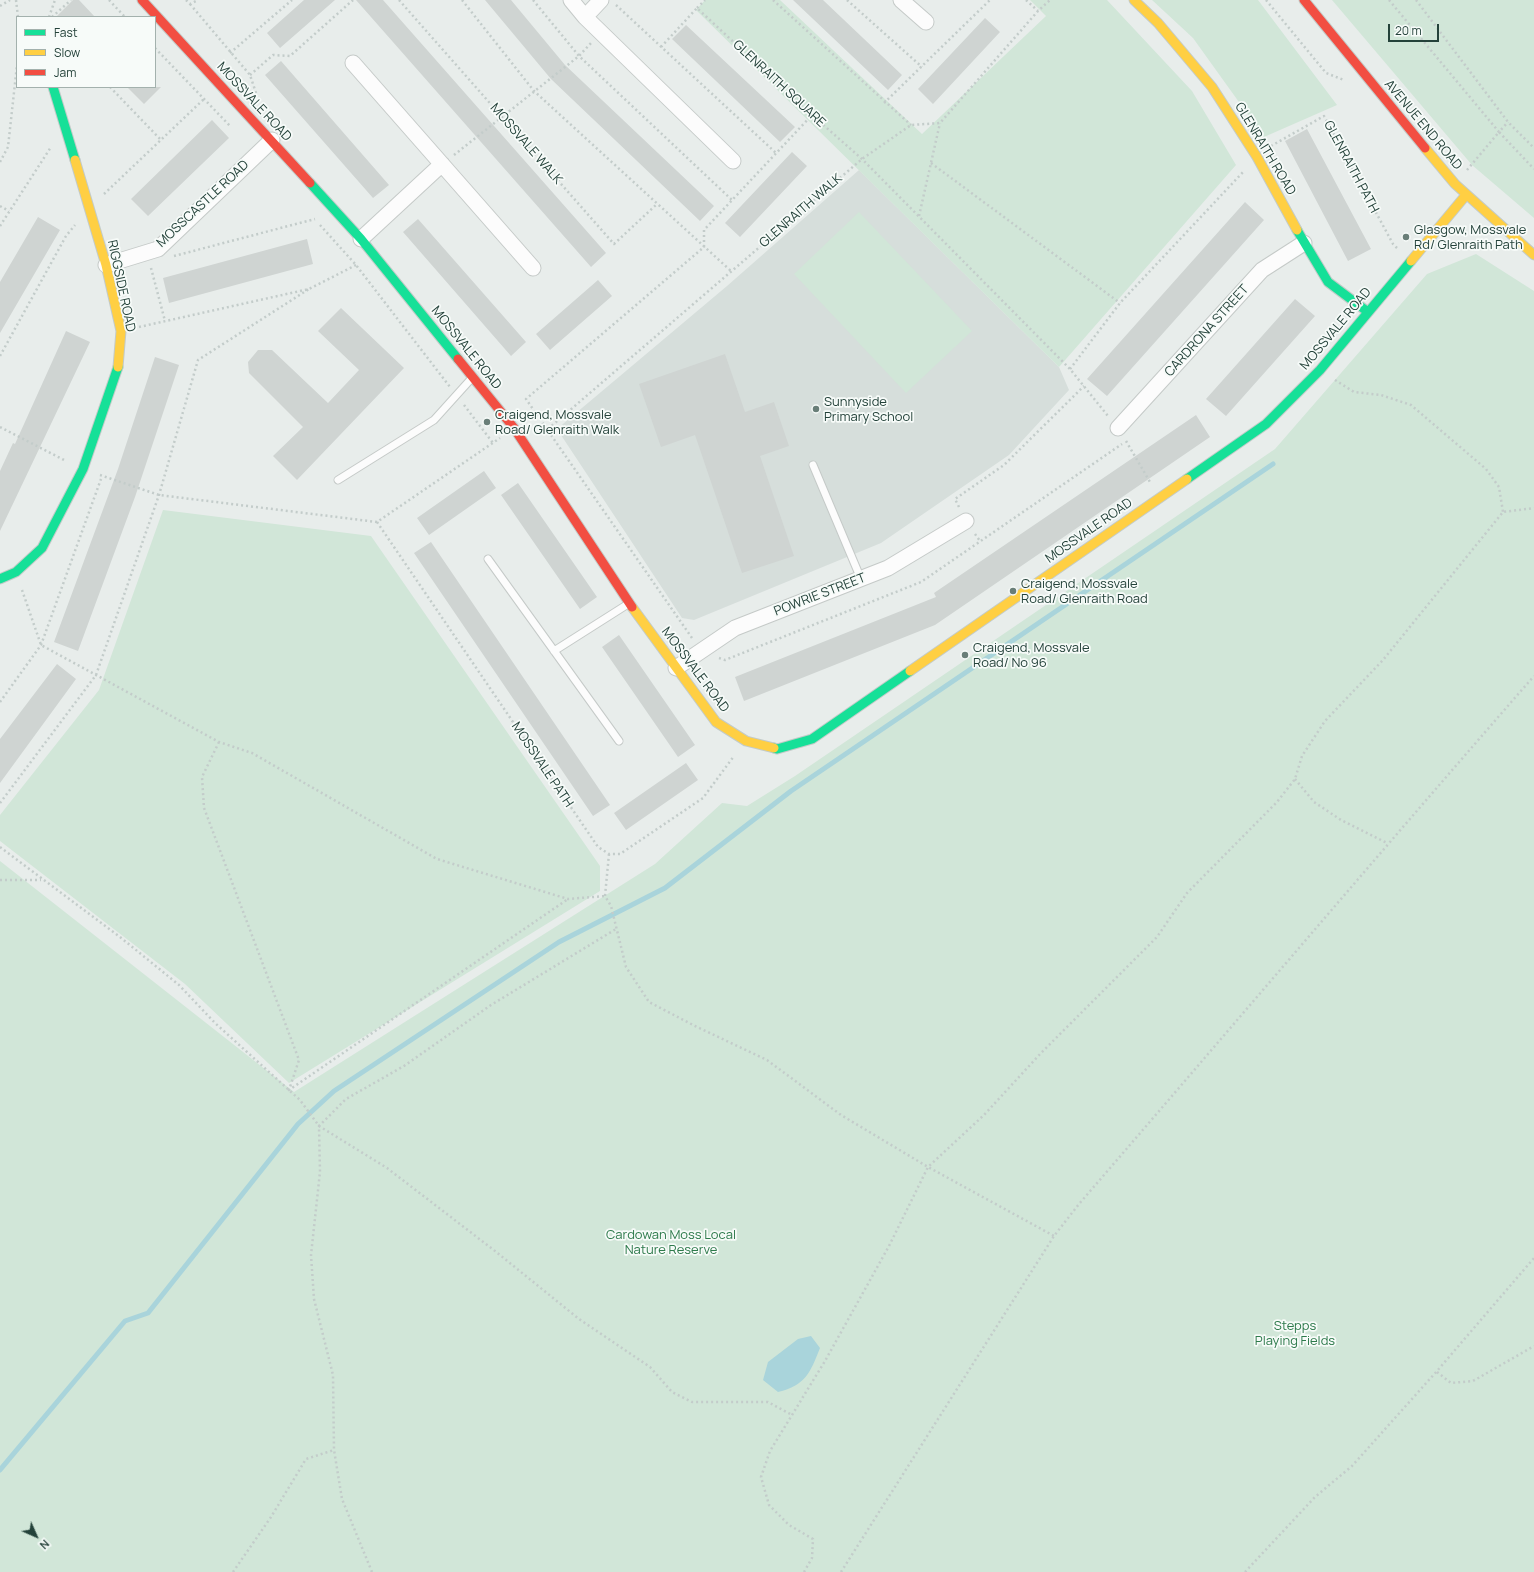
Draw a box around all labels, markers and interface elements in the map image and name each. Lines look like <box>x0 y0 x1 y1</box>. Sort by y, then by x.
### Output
legend <box>16 16 156 88</box>
scale bar <box>1390 16 1441 42</box>
text: 20 m <box>1395 22 1422 39</box>
text: Fast <box>54 24 78 41</box>
street label: GLENRAITH SQUARE <box>729 37 829 131</box>
text: Slow <box>54 44 80 61</box>
street label: MOSSVALE ROAD <box>213 59 295 145</box>
text: Jam <box>54 64 76 81</box>
street label: AVENUE END ROAD <box>1381 77 1465 173</box>
street label: MOSSVALE WALK <box>487 100 565 188</box>
street label: GLENRAITH ROAD <box>1231 100 1299 198</box>
street label: GLENRAITH PATH <box>1320 118 1382 216</box>
street label: MOSSCASTLE ROAD <box>154 157 252 251</box>
street label: GLENRAITH WALK <box>756 171 846 251</box>
place label: Glasgow, Mossvale Rd/ Glenraith Path <box>1414 222 1526 253</box>
marker: Glasgow, Mossvale Rd/ Glenraith Path <box>1401 232 1411 242</box>
street label: RIGGSIDE ROAD <box>104 239 138 333</box>
street label: CARDRONA STREET <box>1162 282 1252 380</box>
street label: MOSSVALE ROAD <box>1297 285 1375 373</box>
street label: MOSSVALE ROAD <box>428 303 504 393</box>
place label: Sunnyside Primary School <box>824 394 913 425</box>
marker: Sunnyside Primary School <box>811 404 821 414</box>
place label: Craigend, Mossvale Road/ Glenraith Walk <box>495 407 619 438</box>
marker: Craigend, Mossvale Road/ Glenraith Walk <box>482 417 492 427</box>
street label: MOSSVALE ROAD <box>1043 495 1135 567</box>
street label: POWRIE STREET <box>772 570 868 620</box>
place label: Craigend, Mossvale Road/ Glenraith Road <box>1021 576 1148 607</box>
marker: Craigend, Mossvale Road/ Glenraith Road <box>1008 586 1018 596</box>
street label: MOSSVALE ROAD <box>658 624 732 716</box>
place label: Craigend, Mossvale Road/ No 96 <box>973 640 1090 671</box>
marker: Craigend, Mossvale Road/ No 96 <box>960 650 970 660</box>
street label: MOSSVALE PATH <box>508 719 576 811</box>
park label: Cardowan Moss Local Nature Reserve <box>606 1227 736 1258</box>
park label: Stepps Playing Fields <box>1255 1318 1335 1349</box>
north arrow <box>16 1516 56 1556</box>
text: N <box>37 1537 53 1553</box>

